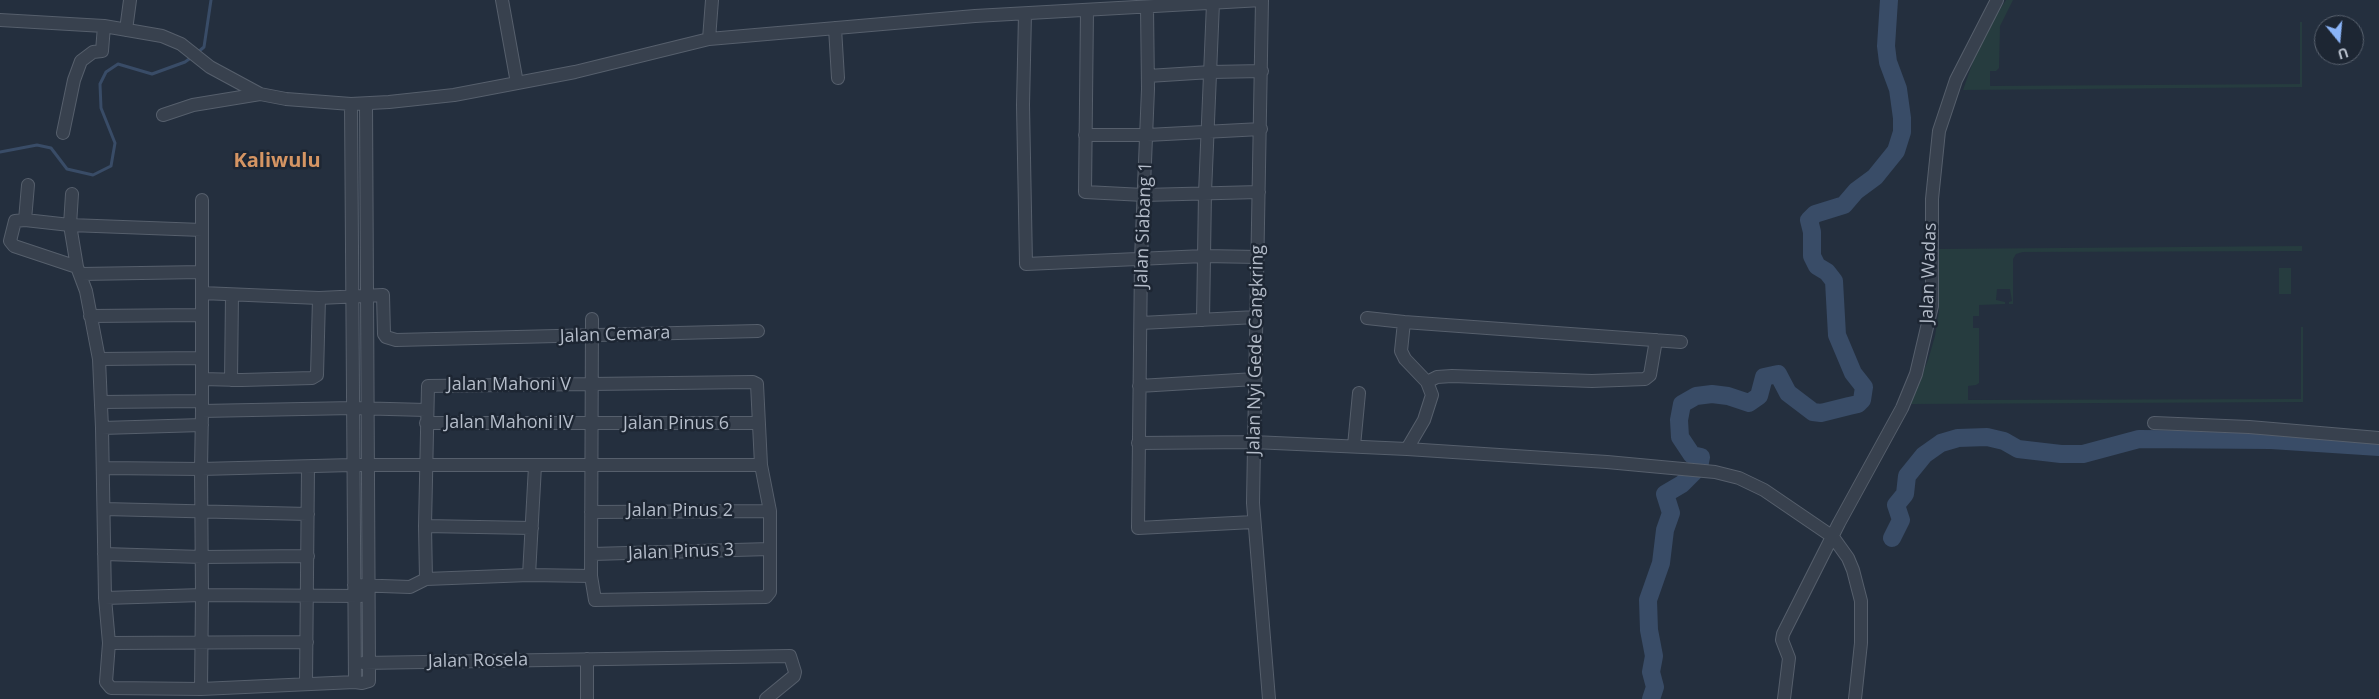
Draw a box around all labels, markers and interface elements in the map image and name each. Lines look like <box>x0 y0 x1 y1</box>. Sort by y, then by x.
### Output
north arrow <box>2314 15 2364 65</box>
text: U <box>2335 43 2351 64</box>
district label: Kaliwulu <box>233 149 321 173</box>
street label: Jalan Siabang 1 <box>1131 162 1157 288</box>
street label: Jalan Wadas <box>1916 222 1942 324</box>
street label: Jalan Nyi Gede Cangkring <box>1243 245 1269 455</box>
street label: Jalan Cemara <box>559 322 671 348</box>
street label: Jalan Mahoni V <box>447 374 571 396</box>
street label: Jalan Mahoni IV <box>444 412 574 434</box>
street label: Jalan Pinus 6 <box>623 413 729 435</box>
street label: Jalan Pinus 2 <box>627 500 733 522</box>
street label: Jalan Pinus 3 <box>628 539 734 565</box>
street label: Jalan Rosela <box>428 649 528 673</box>

